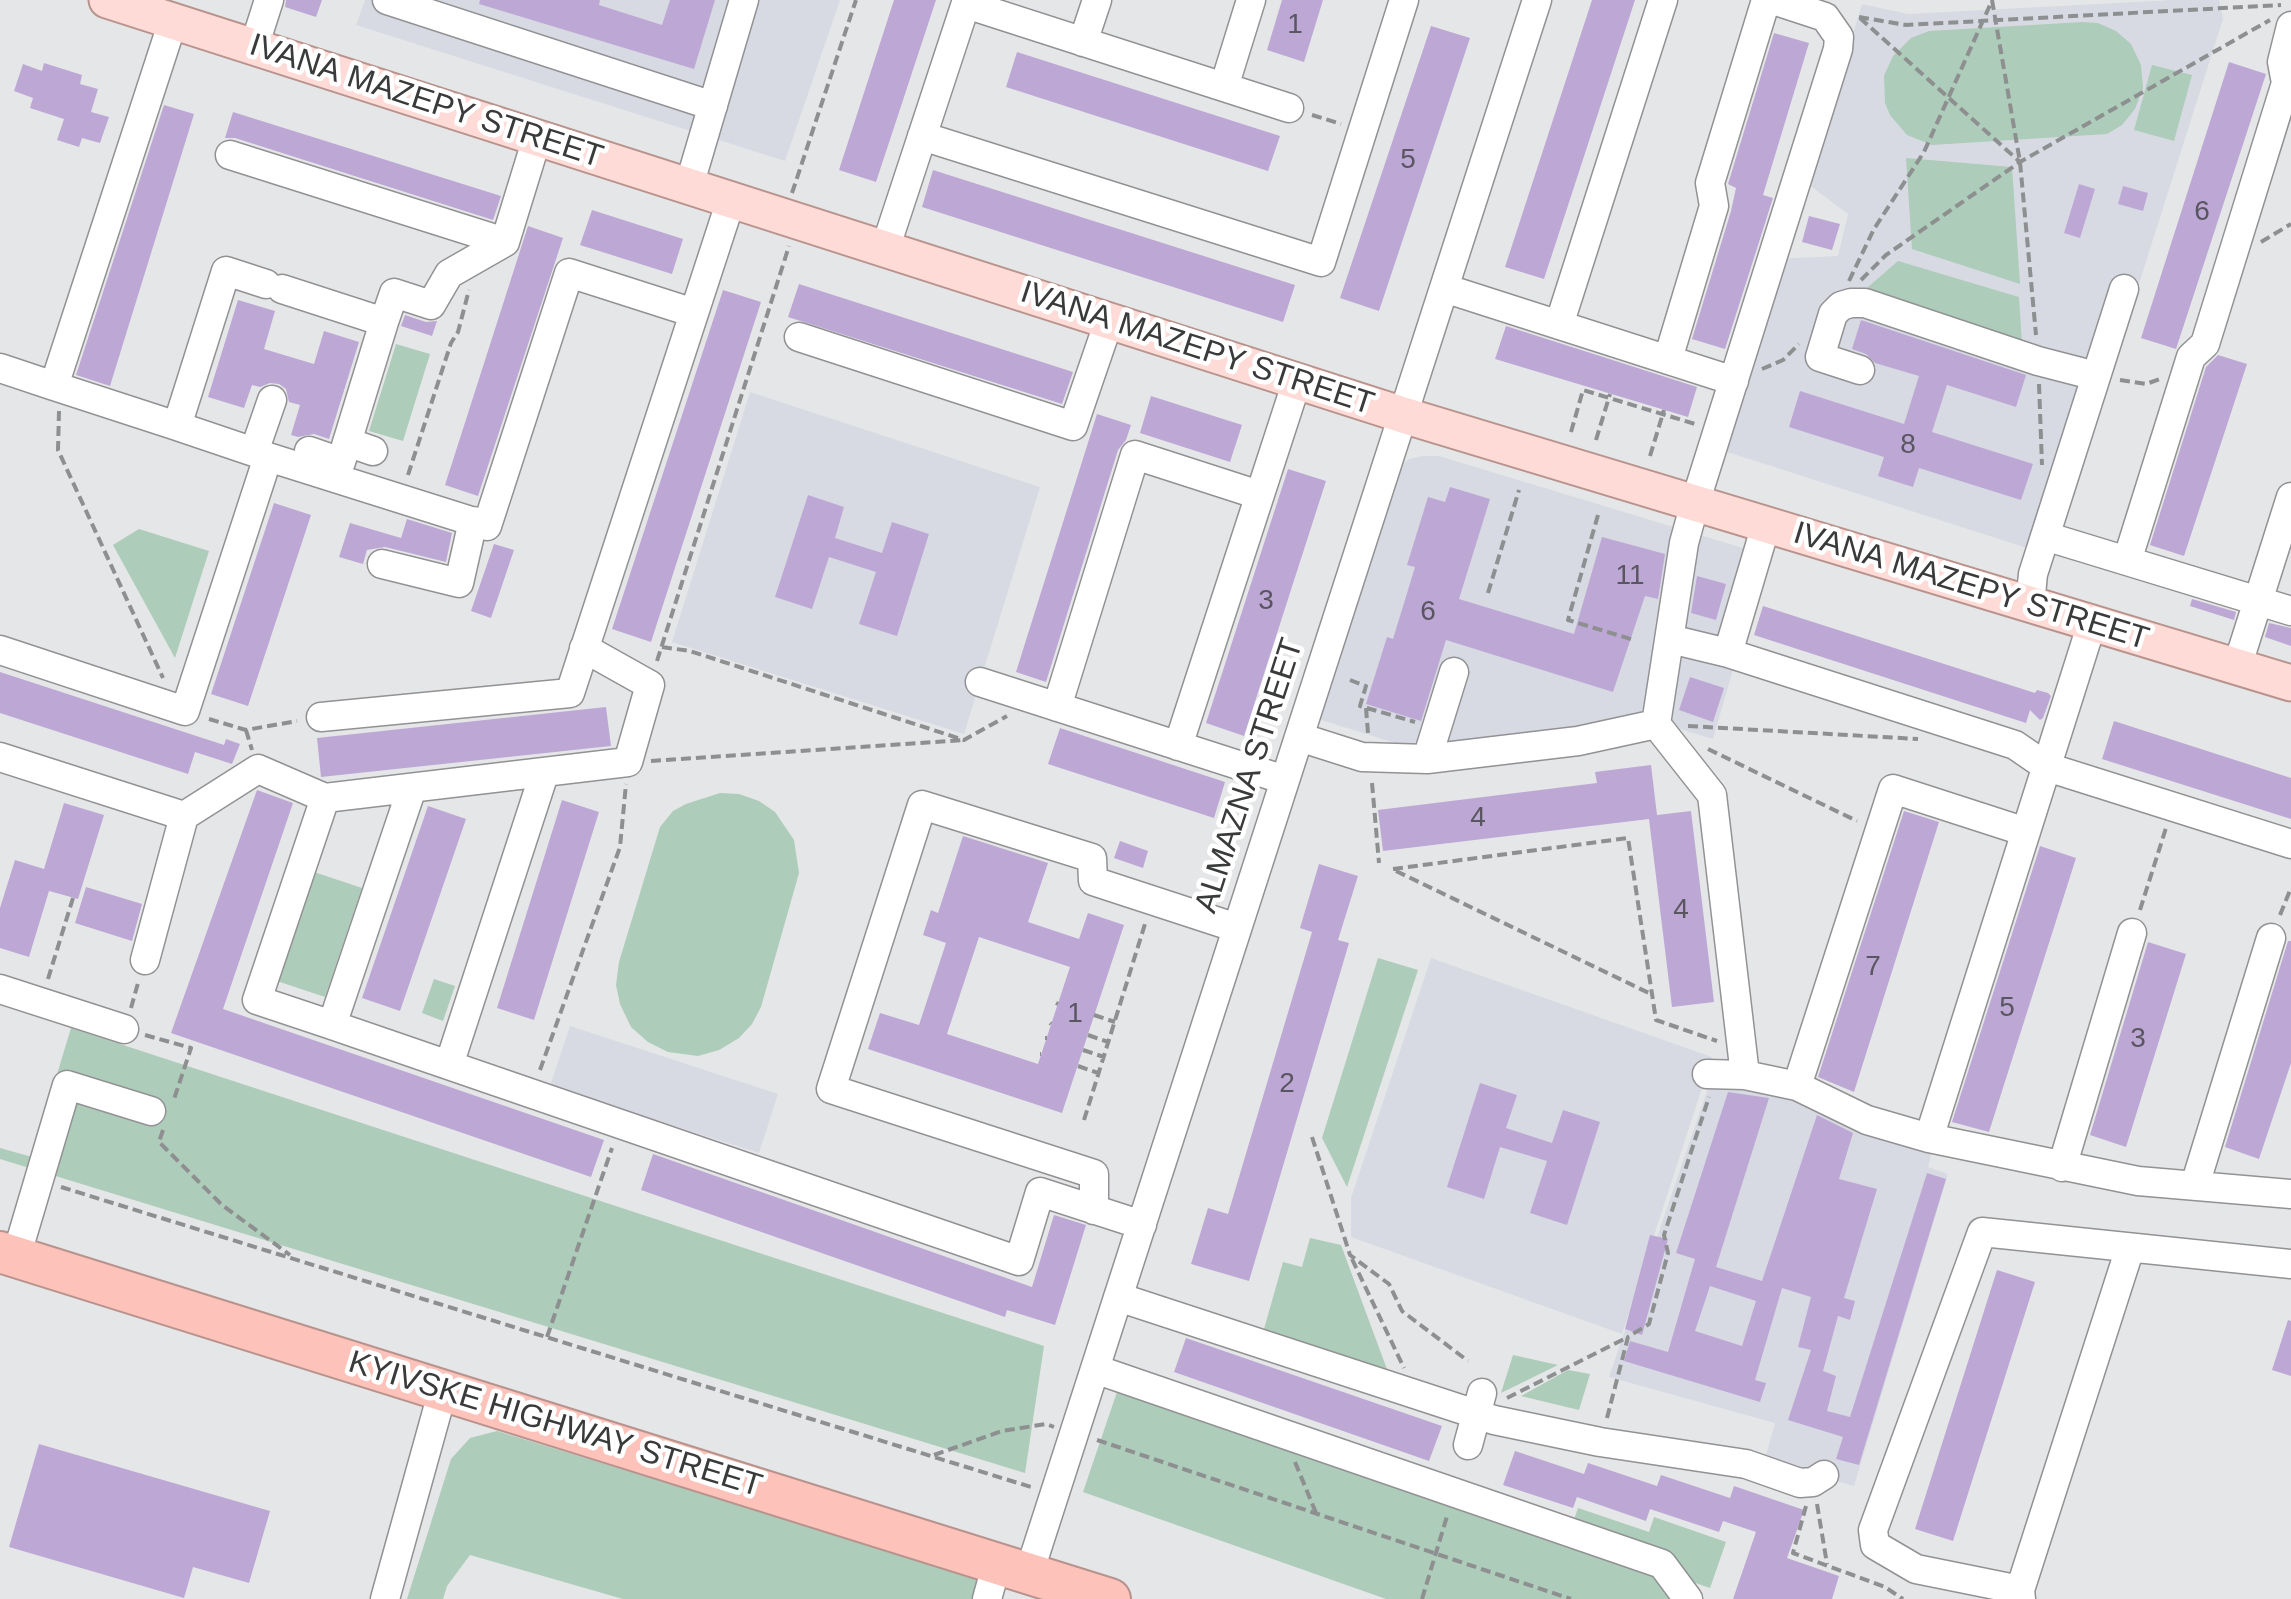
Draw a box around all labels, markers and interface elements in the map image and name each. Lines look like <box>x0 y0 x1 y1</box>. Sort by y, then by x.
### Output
house number: 1 <box>1287 8 1303 42</box>
street label: IVANA MAZEPY STREET <box>244 27 608 177</box>
house number: 5 <box>1400 143 1416 177</box>
house number: 6 <box>2194 195 2210 229</box>
street label: IVANA MAZEPY STREET <box>1015 274 1379 424</box>
house number: 8 <box>1900 428 1916 462</box>
street label: IVANA MAZEPY STREET <box>1789 515 2153 659</box>
house number: 11 <box>1615 559 1645 593</box>
house number: 3 <box>1258 584 1274 618</box>
house number: 6 <box>1420 595 1436 629</box>
street label: ALMAZNA STREET <box>1188 634 1312 918</box>
house number: 4 <box>1470 801 1486 835</box>
house number: 4 <box>1673 893 1689 927</box>
house number: 7 <box>1865 950 1881 984</box>
house number: 5 <box>1999 991 2015 1025</box>
house number: 1 <box>1067 997 1083 1031</box>
house number: 3 <box>2130 1022 2146 1056</box>
house number: 2 <box>1279 1067 1295 1101</box>
street label: KYIVSKE HIGHWAY STREET <box>344 1344 766 1506</box>

